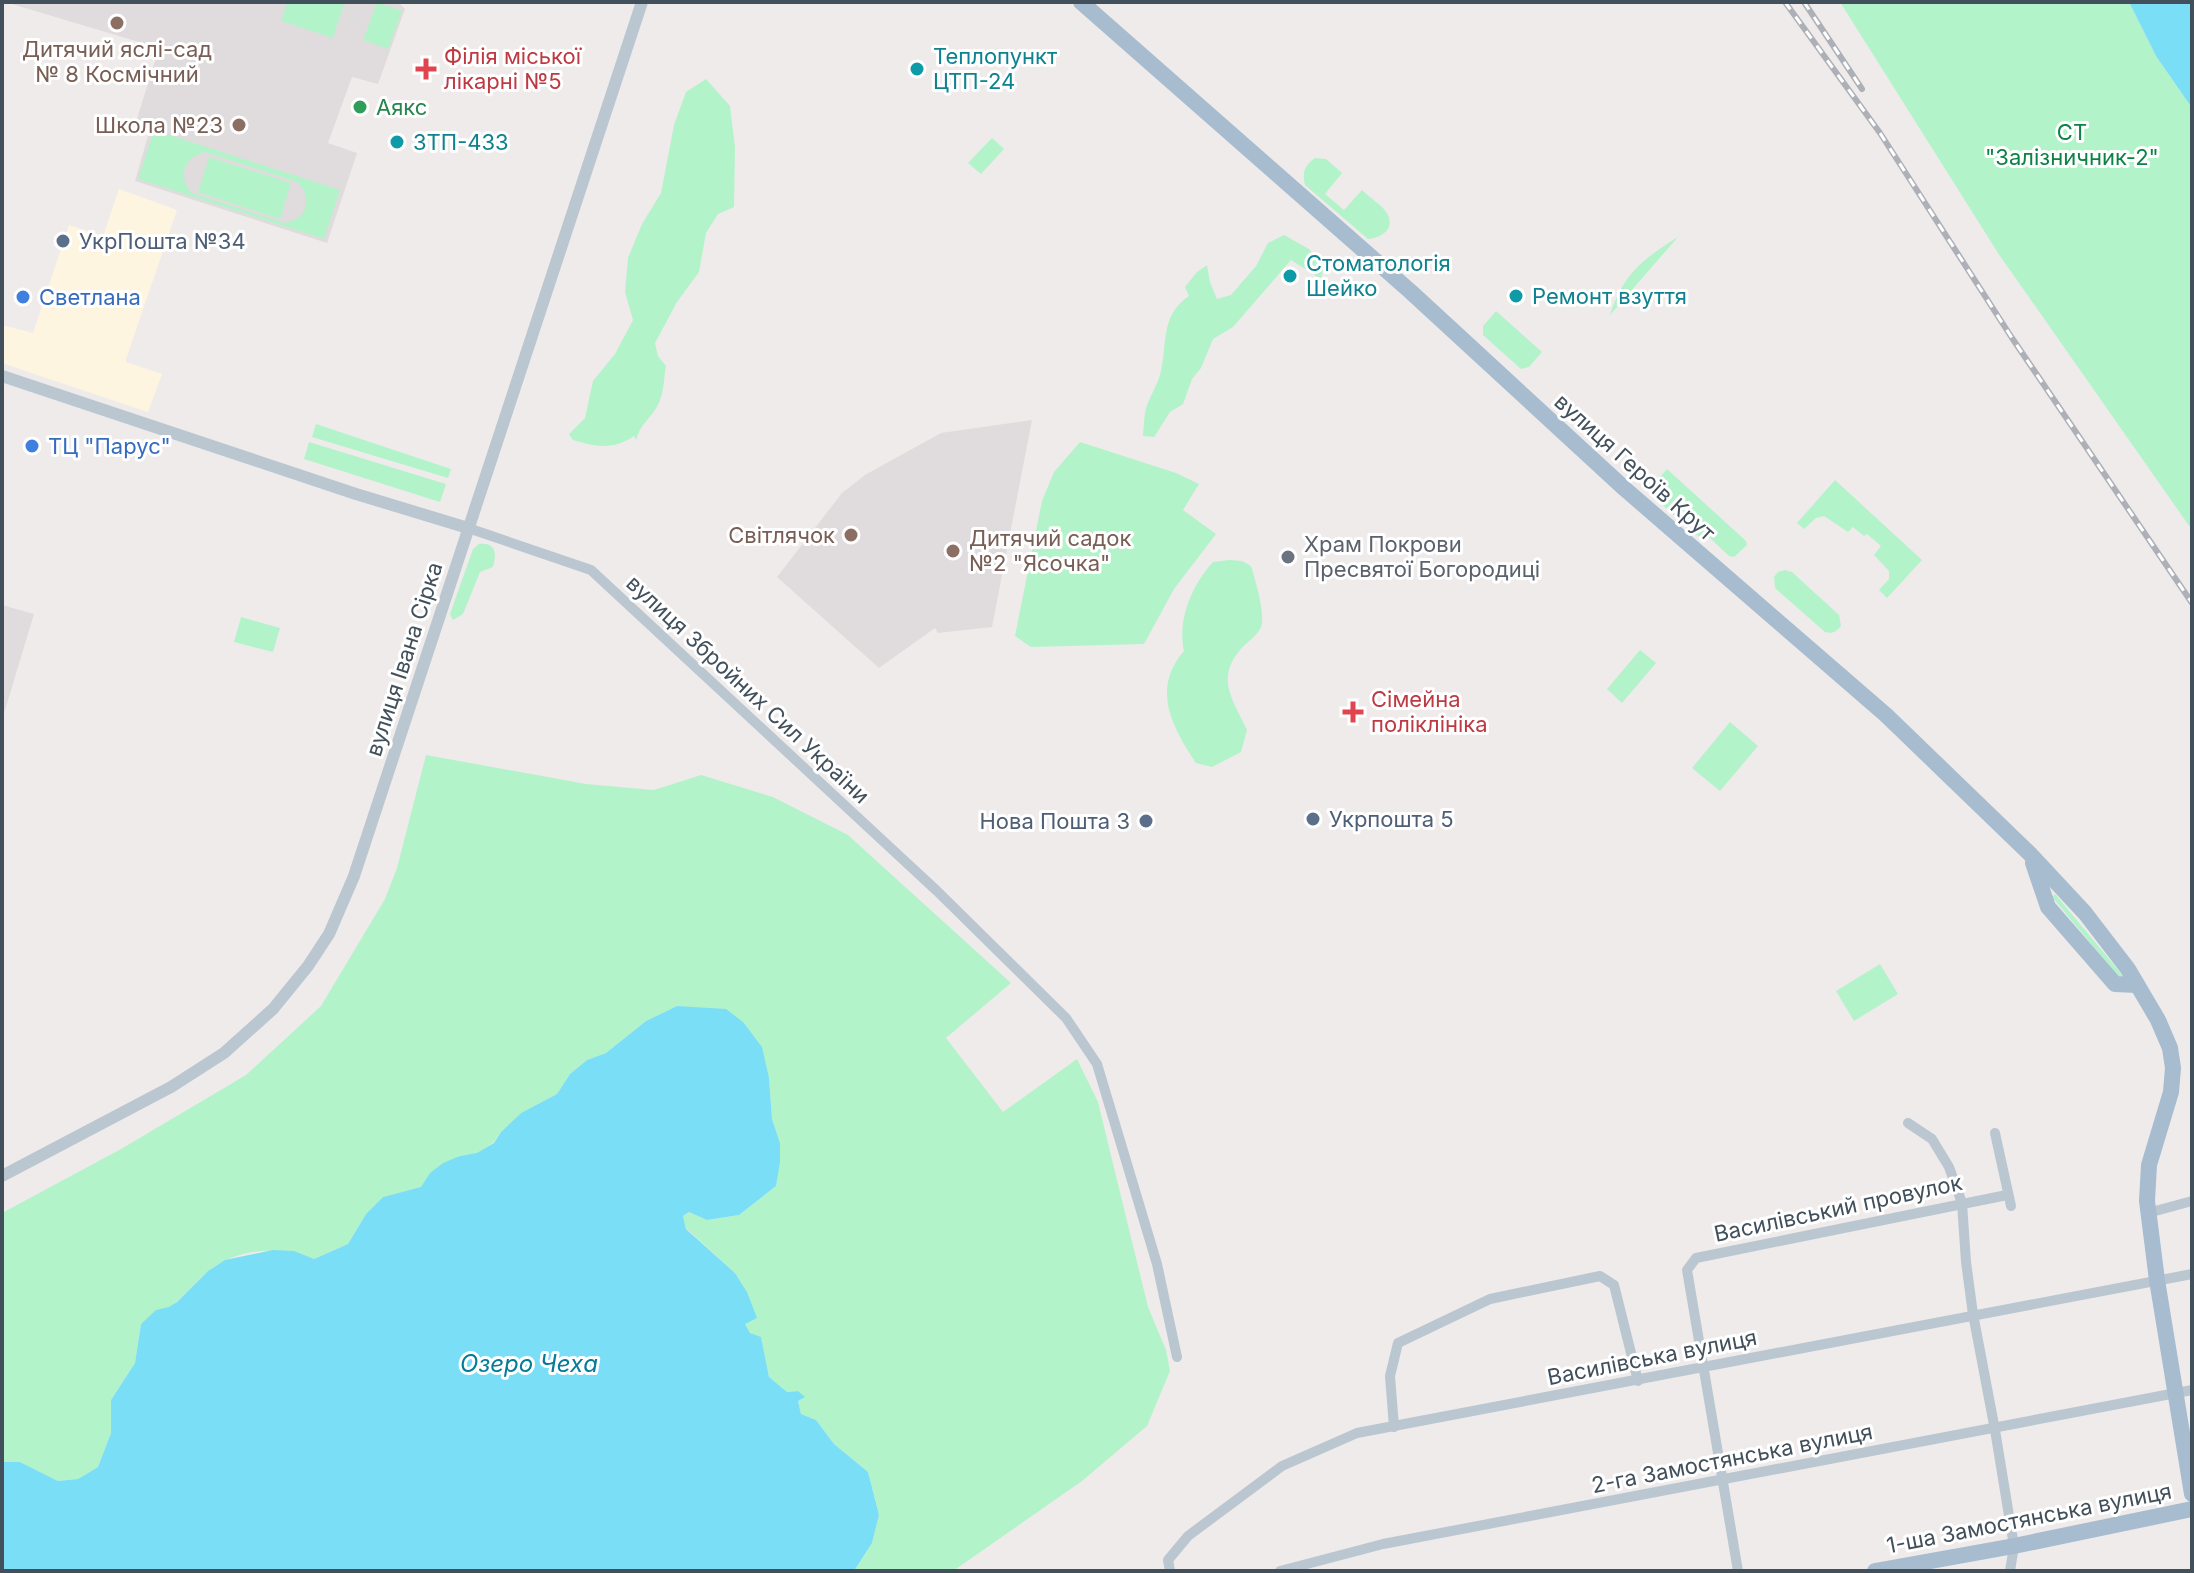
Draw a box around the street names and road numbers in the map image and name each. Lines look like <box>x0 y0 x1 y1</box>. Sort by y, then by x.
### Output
street label: вулиця Героїв Крут <box>1549 388 1721 546</box>
street label: вулиця Івана Сірка <box>360 559 448 759</box>
street label: вулиця Збройних Сил України <box>621 570 875 808</box>
street label: Василівський провулок <box>1712 1169 1964 1247</box>
street label: Василівська вулиця <box>1545 1324 1759 1390</box>
street label: 2-га Замостянська вулиця <box>1589 1418 1875 1498</box>
street label: 1-ша Замостянська вулиця <box>1884 1478 2174 1558</box>

